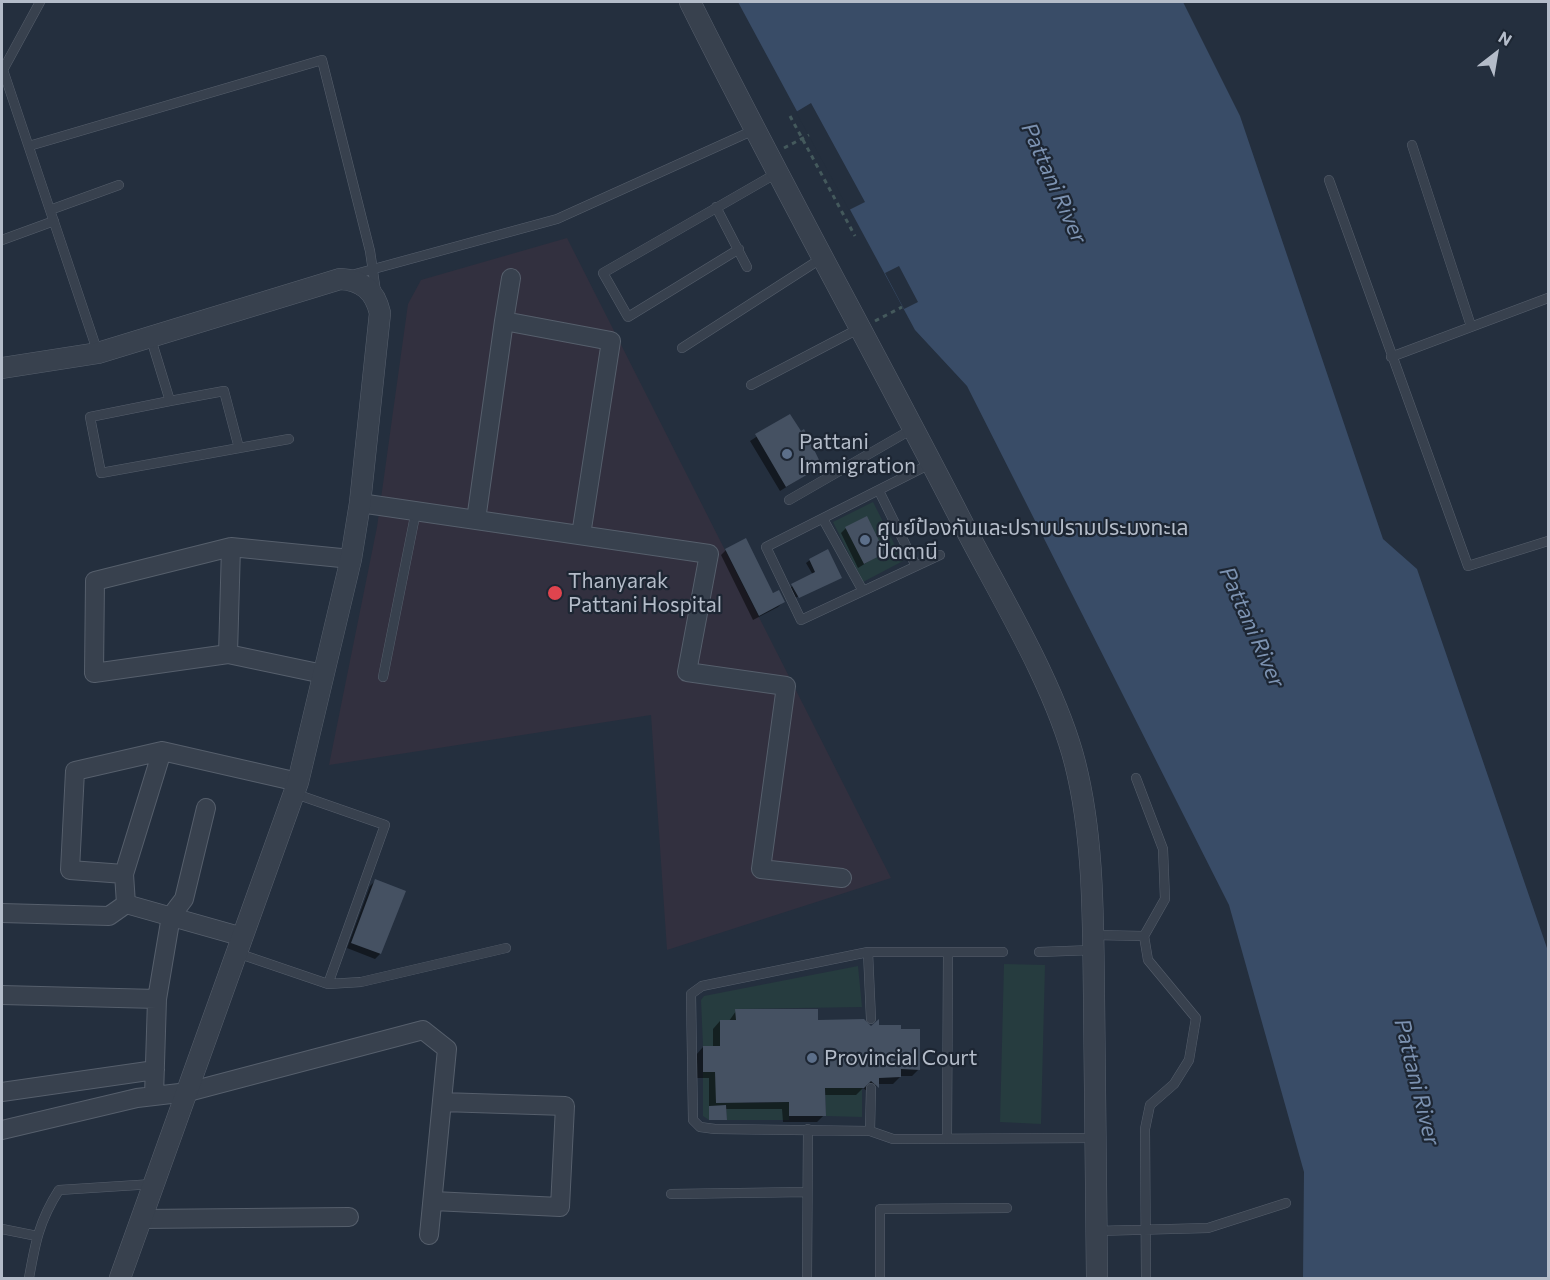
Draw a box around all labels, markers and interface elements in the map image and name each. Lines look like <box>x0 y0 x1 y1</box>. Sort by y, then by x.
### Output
north arrow <box>1466 24 1526 84</box>
text: N <box>1495 27 1516 49</box>
water label: Pattani River <box>1016 119 1092 247</box>
place label: Pattani Immigration <box>799 429 916 479</box>
marker: Pattani Immigration <box>780 447 794 461</box>
place label: ศูนย์ป้องกันและปราบปรามประมงทะเล ปัตตานี <box>877 515 1188 565</box>
marker: ศูนย์ป้องกันและปราบปรามประมงทะเล ปัตตานี <box>858 533 872 547</box>
water label: Pattani River <box>1214 563 1290 691</box>
place label: Thanyarak Pattani Hospital <box>568 568 722 618</box>
marker: Thanyarak Pattani Hospital <box>546 584 564 602</box>
water label: Pattani River <box>1389 1016 1445 1148</box>
place label: Provincial Court <box>824 1045 977 1071</box>
marker: Provincial Court <box>805 1051 819 1065</box>

